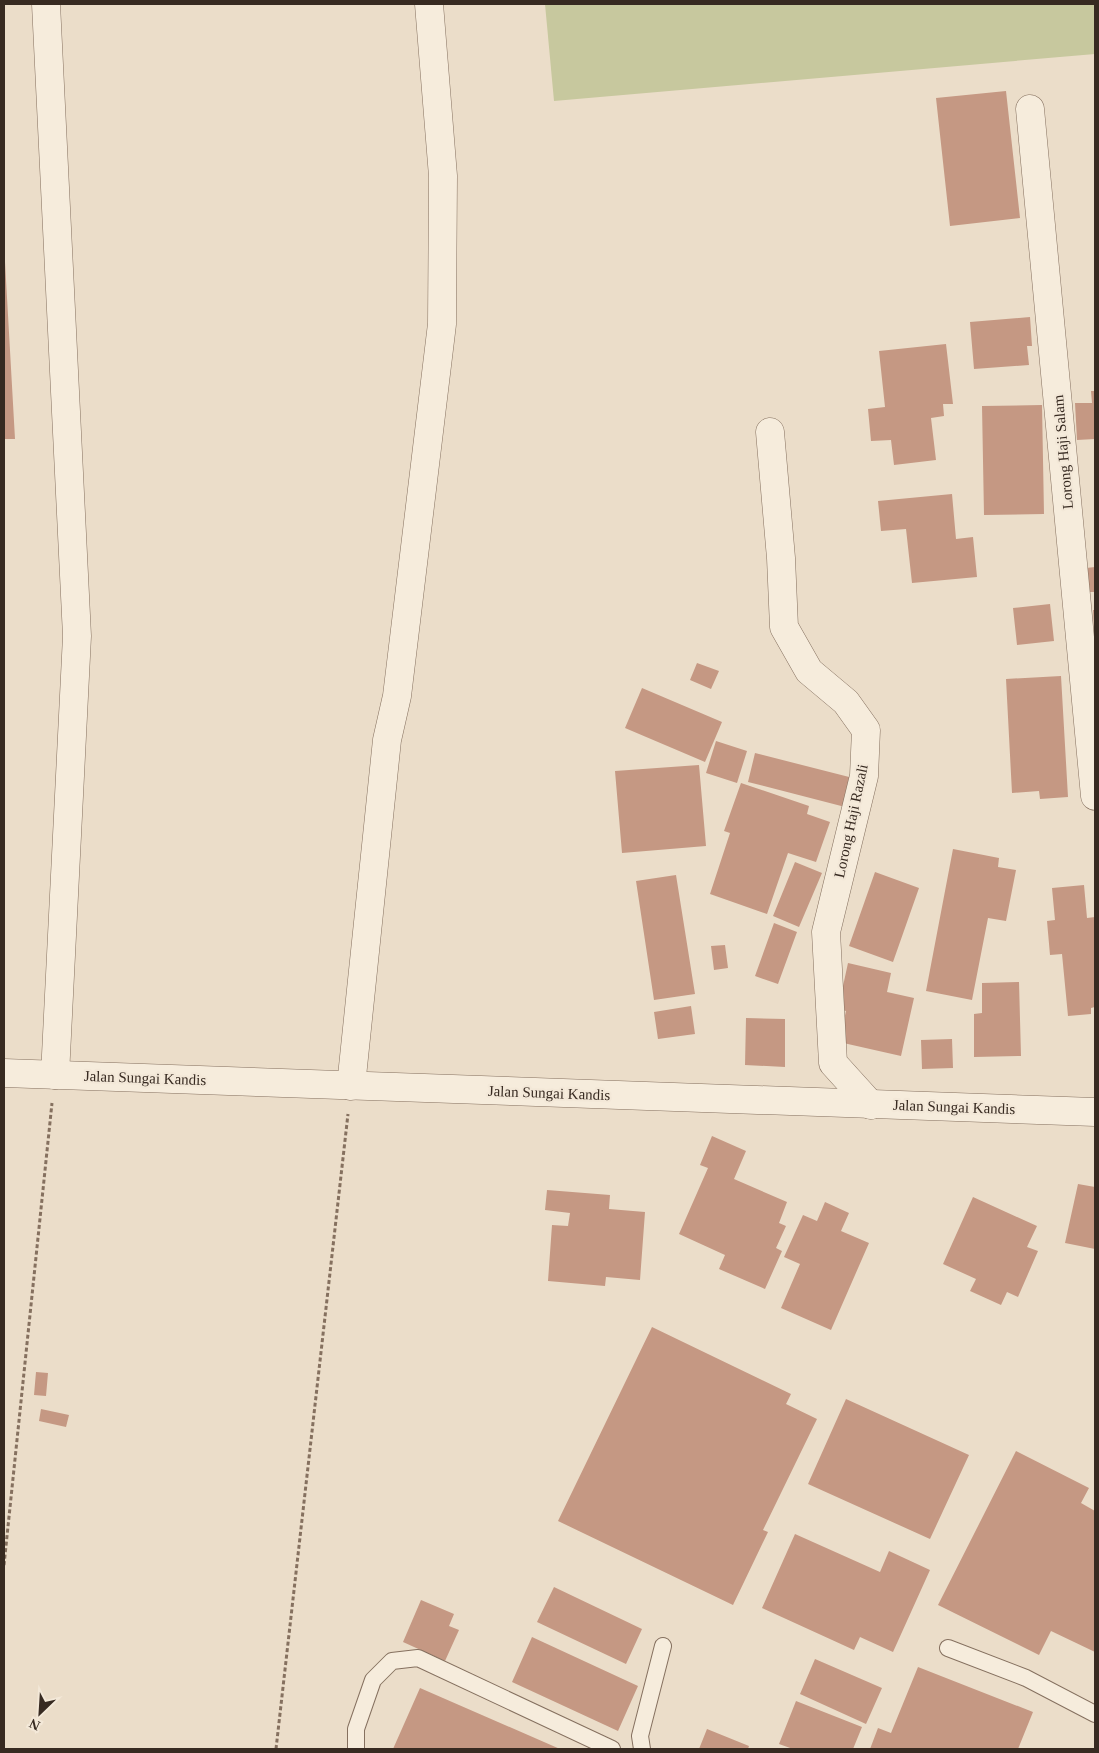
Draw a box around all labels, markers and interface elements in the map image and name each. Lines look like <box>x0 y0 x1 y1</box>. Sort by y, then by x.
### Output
street label: Lorong Haji Salam <box>1050 394 1076 510</box>
street label: Lorong Haji Razali <box>831 763 871 879</box>
street label: Jalan Sungai Kandis <box>84 1068 207 1088</box>
street label: Jalan Sungai Kandis <box>488 1083 611 1103</box>
street label: Jalan Sungai Kandis <box>893 1097 1016 1117</box>
north arrow <box>15 1688 65 1738</box>
text: N <box>27 1715 42 1733</box>

